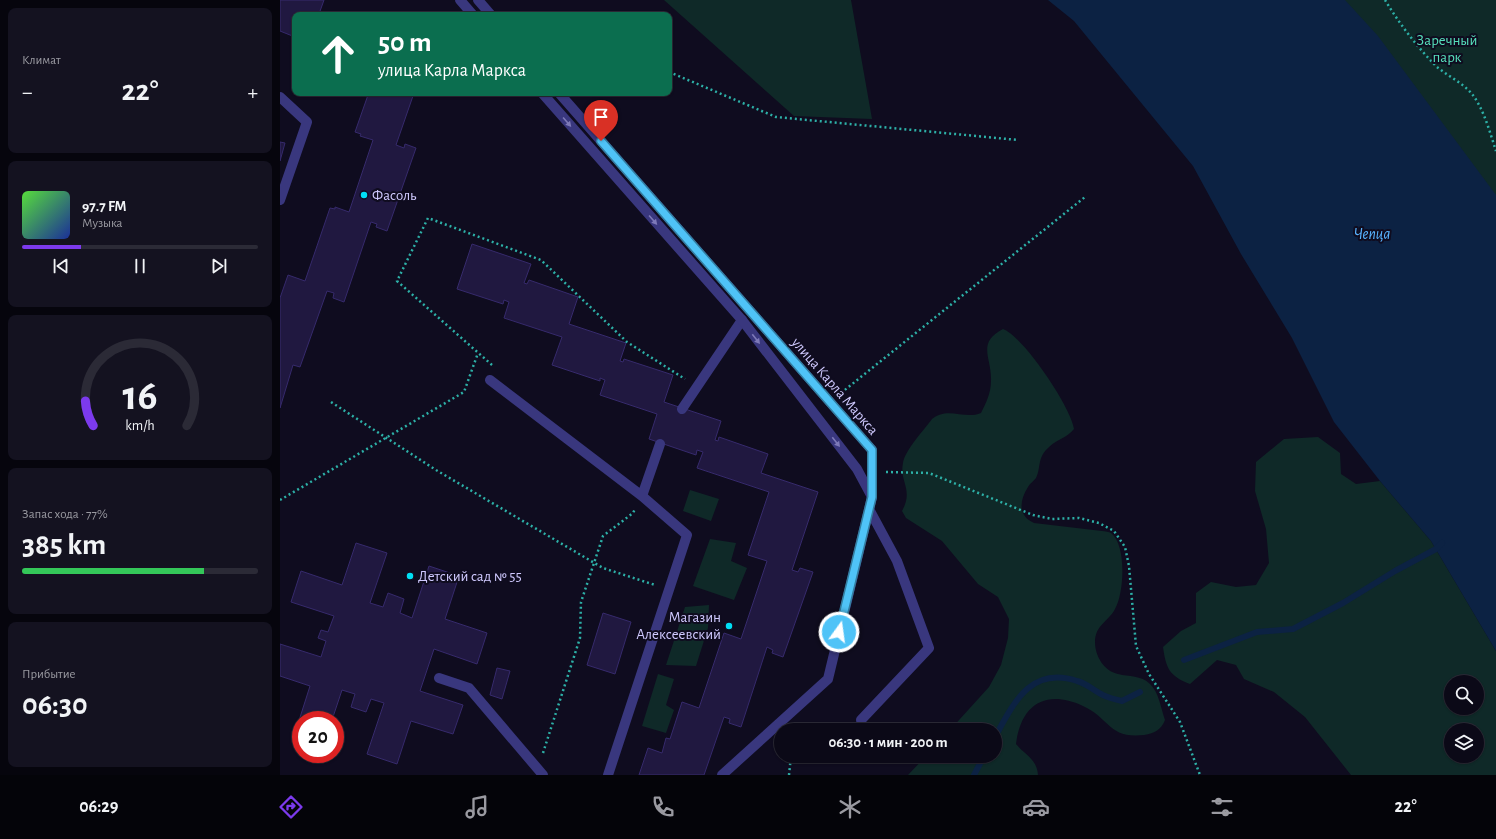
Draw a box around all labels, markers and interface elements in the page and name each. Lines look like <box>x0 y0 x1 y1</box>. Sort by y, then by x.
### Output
icon: ahead <box>312 28 364 80</box>
text: 50 m <box>378 29 432 57</box>
park label: Заречный парк <box>1417 33 1477 65</box>
text: Климат <box>22 54 61 67</box>
text: улица Карла Маркса <box>378 62 526 80</box>
text: 22° <box>121 76 159 106</box>
text: − <box>22 81 33 103</box>
text: + <box>247 81 258 103</box>
pin <box>584 100 618 141</box>
icon: arrive <box>590 106 612 128</box>
one-way arrow <box>563 117 572 128</box>
place label: Фасоль <box>372 188 417 203</box>
marker: Фасоль <box>359 190 369 200</box>
text: 97.7 FM <box>82 199 127 214</box>
one-way arrow <box>649 215 658 225</box>
text: Музыка <box>82 217 123 230</box>
water label: Чепца <box>1354 226 1390 242</box>
icon: previous <box>50 255 72 277</box>
icon: pause <box>129 255 151 277</box>
icon: next <box>208 255 230 277</box>
one-way arrow <box>752 334 761 345</box>
street label: улица Карла Маркса <box>788 334 881 438</box>
text: 16 <box>122 375 158 416</box>
text: km/h <box>125 418 155 432</box>
one-way arrow <box>832 437 840 448</box>
text: Запас хода · 77% <box>22 508 108 521</box>
text: 385 km <box>22 530 106 560</box>
place label: Детский сад № 55 <box>418 569 522 584</box>
marker: Детский сад № 55 <box>405 571 415 581</box>
place label: Магазин Алексеевский <box>636 610 721 642</box>
position arrow <box>818 611 860 653</box>
marker: Магазин Алексеевский <box>724 621 734 631</box>
text: Прибытие <box>22 668 76 681</box>
map controls <box>1444 675 1484 763</box>
button: search <box>1444 675 1484 715</box>
text: 06:30 <box>22 690 88 720</box>
speed limit sign: 20 <box>292 711 344 763</box>
button: layers <box>1444 723 1484 763</box>
text: 06:30 · 1 мин · 200 m <box>828 735 948 750</box>
icon: directions <box>277 793 305 821</box>
icon: music <box>463 793 491 821</box>
icon: phone <box>649 793 677 821</box>
icon: climate <box>836 793 864 821</box>
icon: car <box>1022 793 1050 821</box>
icon: filters <box>1208 793 1236 821</box>
text: 06:29 <box>79 798 119 816</box>
text: 22° <box>1395 798 1417 816</box>

